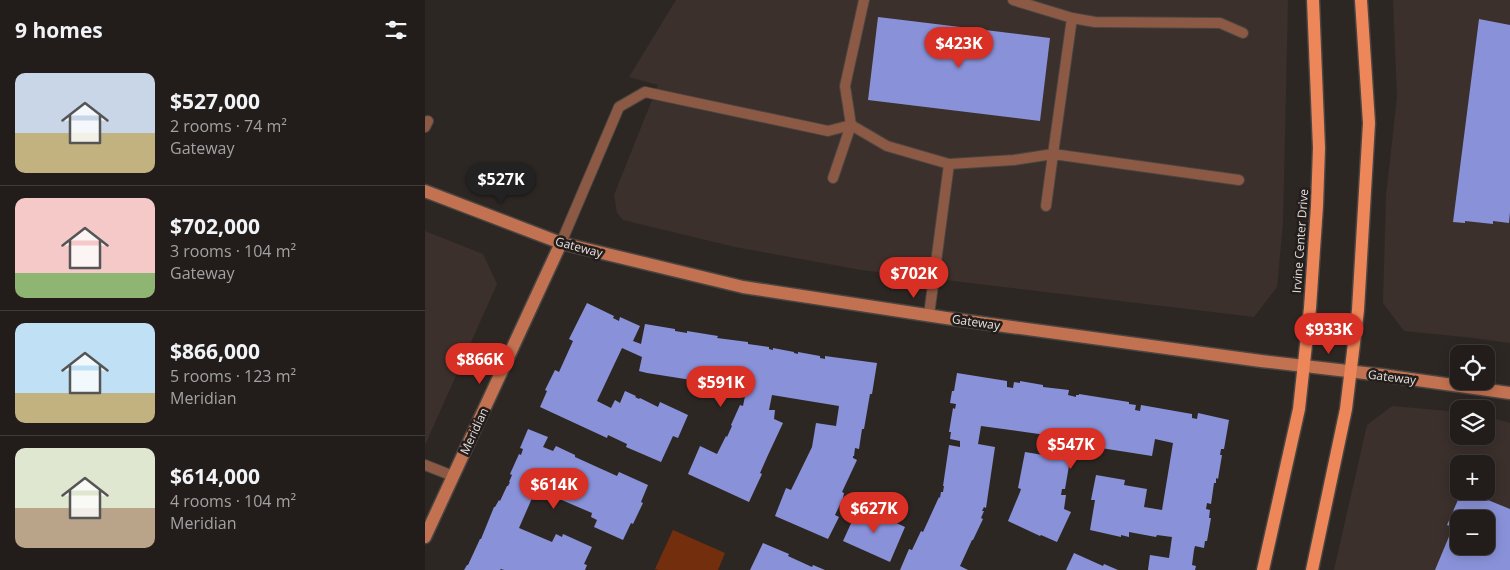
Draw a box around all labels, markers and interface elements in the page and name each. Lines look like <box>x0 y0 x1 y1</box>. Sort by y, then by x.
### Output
text: 9 homes <box>15 16 103 44</box>
icon: filters <box>382 16 410 44</box>
pin: $423K <box>924 27 994 69</box>
text: $423K <box>935 32 983 54</box>
text: $527,000 <box>170 87 260 115</box>
icon: home <box>55 93 115 153</box>
text: 2 rooms · 74 m² <box>170 115 287 137</box>
text: Gateway <box>170 137 235 159</box>
pin: $527K <box>466 162 536 205</box>
text: $527K <box>477 168 525 190</box>
street label: Irvine Center Drive <box>1288 188 1312 294</box>
text: $702,000 <box>170 212 260 240</box>
icon: home <box>55 218 115 278</box>
street label: Gateway <box>553 233 606 262</box>
text: 3 rooms · 104 m² <box>170 240 296 262</box>
pin: $702K <box>879 256 949 299</box>
text: Gateway <box>170 262 235 284</box>
text: $702K <box>890 262 938 284</box>
street label: Gateway <box>951 310 1002 334</box>
pin: $933K <box>1294 312 1364 355</box>
text: $933K <box>1305 318 1353 340</box>
text: $866,000 <box>170 337 260 365</box>
pin: $866K <box>445 342 515 385</box>
icon: home <box>55 343 115 403</box>
map controls <box>1450 345 1495 555</box>
button: locate <box>1450 345 1495 390</box>
text: $866K <box>456 348 504 370</box>
text: 5 rooms · 123 m² <box>170 365 296 387</box>
pin: $591K <box>686 366 756 408</box>
street label: Gateway <box>1367 366 1418 389</box>
text: $591K <box>697 371 745 393</box>
text: Meridian <box>170 387 236 409</box>
button: layers <box>1450 400 1495 445</box>
street label: Meridian <box>456 405 492 457</box>
pin: $547K <box>1036 428 1106 470</box>
text: $547K <box>1047 433 1095 455</box>
button: + <box>1450 455 1495 500</box>
text: $614,000 <box>170 462 260 490</box>
icon: home <box>55 468 115 528</box>
pin: $614K <box>519 468 589 510</box>
text: $614K <box>530 473 578 495</box>
text: 4 rooms · 104 m² <box>170 490 296 512</box>
pin: $627K <box>839 492 909 534</box>
text: $627K <box>850 497 898 519</box>
button: − <box>1450 510 1495 555</box>
text: Meridian <box>170 512 236 534</box>

